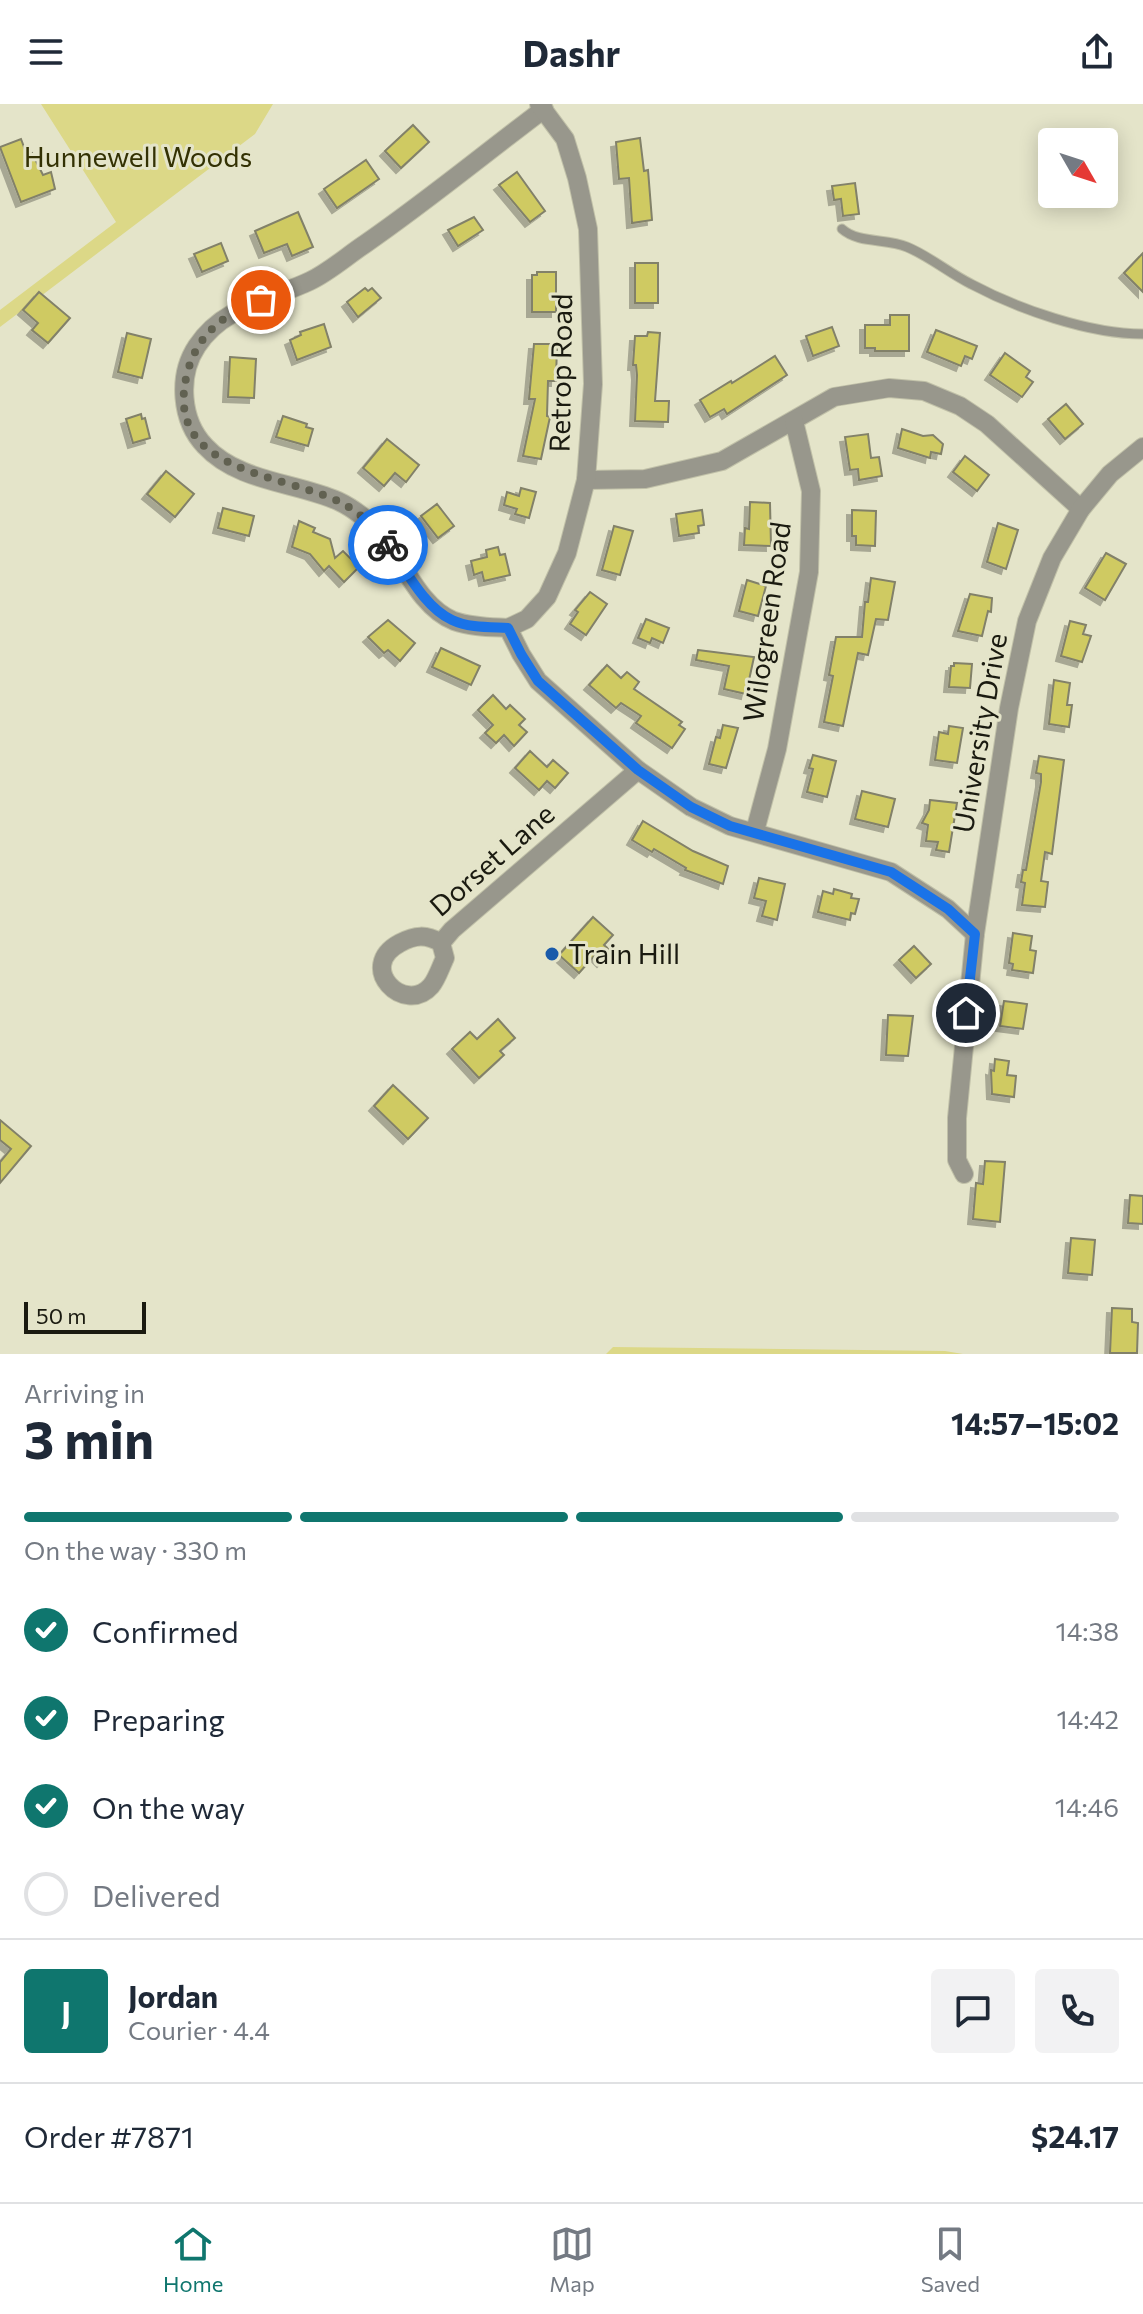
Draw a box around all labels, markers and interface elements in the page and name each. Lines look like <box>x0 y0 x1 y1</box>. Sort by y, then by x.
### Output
icon: menu <box>24 30 68 74</box>
text: Dashr <box>523 30 620 74</box>
icon: share <box>1075 30 1119 74</box>
north arrow <box>1038 128 1118 208</box>
map controls <box>1038 128 1118 208</box>
park label: Hunnewell Woods <box>24 139 252 173</box>
pin <box>227 266 295 334</box>
icon: bag <box>239 278 283 322</box>
street label: Retrop Road <box>542 293 578 453</box>
courier <box>348 505 428 585</box>
street label: Wilogreen Road <box>735 520 797 724</box>
icon: bike <box>366 523 410 567</box>
street label: University Drive <box>945 630 1013 835</box>
street label: Dorset Lane <box>422 796 560 922</box>
place label: Train Hill <box>568 936 680 970</box>
marker: Train Hill <box>543 945 561 963</box>
pin <box>932 979 1000 1047</box>
icon: home <box>944 991 988 1035</box>
scale bar <box>24 1298 146 1334</box>
text: 50 m <box>36 1302 86 1329</box>
text: Arriving in <box>24 1377 145 1408</box>
text: 14:57–15:02 <box>951 1404 1119 1441</box>
text: 3 min <box>24 1406 154 1470</box>
text: On the way · 330 m <box>24 1534 247 1565</box>
icon: check <box>24 1608 68 1652</box>
text: Confirmed <box>92 1612 239 1649</box>
text: 14:38 <box>1056 1615 1119 1646</box>
icon: check <box>24 1696 68 1740</box>
text: Preparing <box>92 1700 225 1737</box>
text: 14:42 <box>1057 1703 1119 1734</box>
icon: check <box>24 1784 68 1828</box>
text: On the way <box>92 1788 245 1825</box>
text: 14:46 <box>1055 1791 1119 1822</box>
text: Delivered <box>92 1876 221 1913</box>
button: chat <box>931 1969 1015 2053</box>
button: phone <box>1035 1969 1119 2053</box>
text: Jordan <box>128 1977 218 2014</box>
text: J <box>61 1993 71 2030</box>
text: Courier · 4.4 <box>128 2014 270 2045</box>
text: Order #7871 <box>24 2117 194 2154</box>
text: $24.17 <box>1031 2117 1119 2154</box>
tab: Home <box>163 2222 223 2297</box>
tab: Map <box>549 2222 595 2297</box>
tab: Saved <box>921 2222 980 2297</box>

